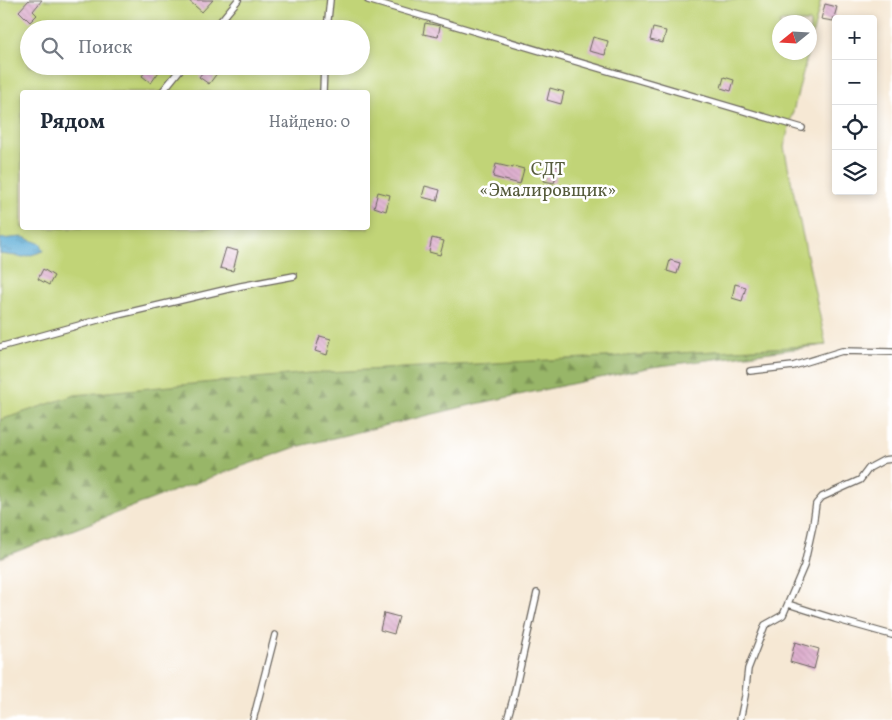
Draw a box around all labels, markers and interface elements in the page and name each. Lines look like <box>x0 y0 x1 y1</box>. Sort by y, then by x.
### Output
north arrow <box>772 15 817 60</box>
map controls <box>832 15 877 195</box>
button: + <box>832 15 877 60</box>
search box <box>20 20 370 75</box>
icon: search <box>38 34 66 62</box>
text: Поиск <box>78 35 132 61</box>
button: − <box>832 60 877 105</box>
button: locate <box>832 105 877 150</box>
text: Рядом <box>40 108 105 137</box>
text: Найдено: 0 <box>269 112 350 134</box>
button: layers <box>832 150 877 195</box>
park label: СДТ «Эмалировщик» <box>480 158 616 204</box>

